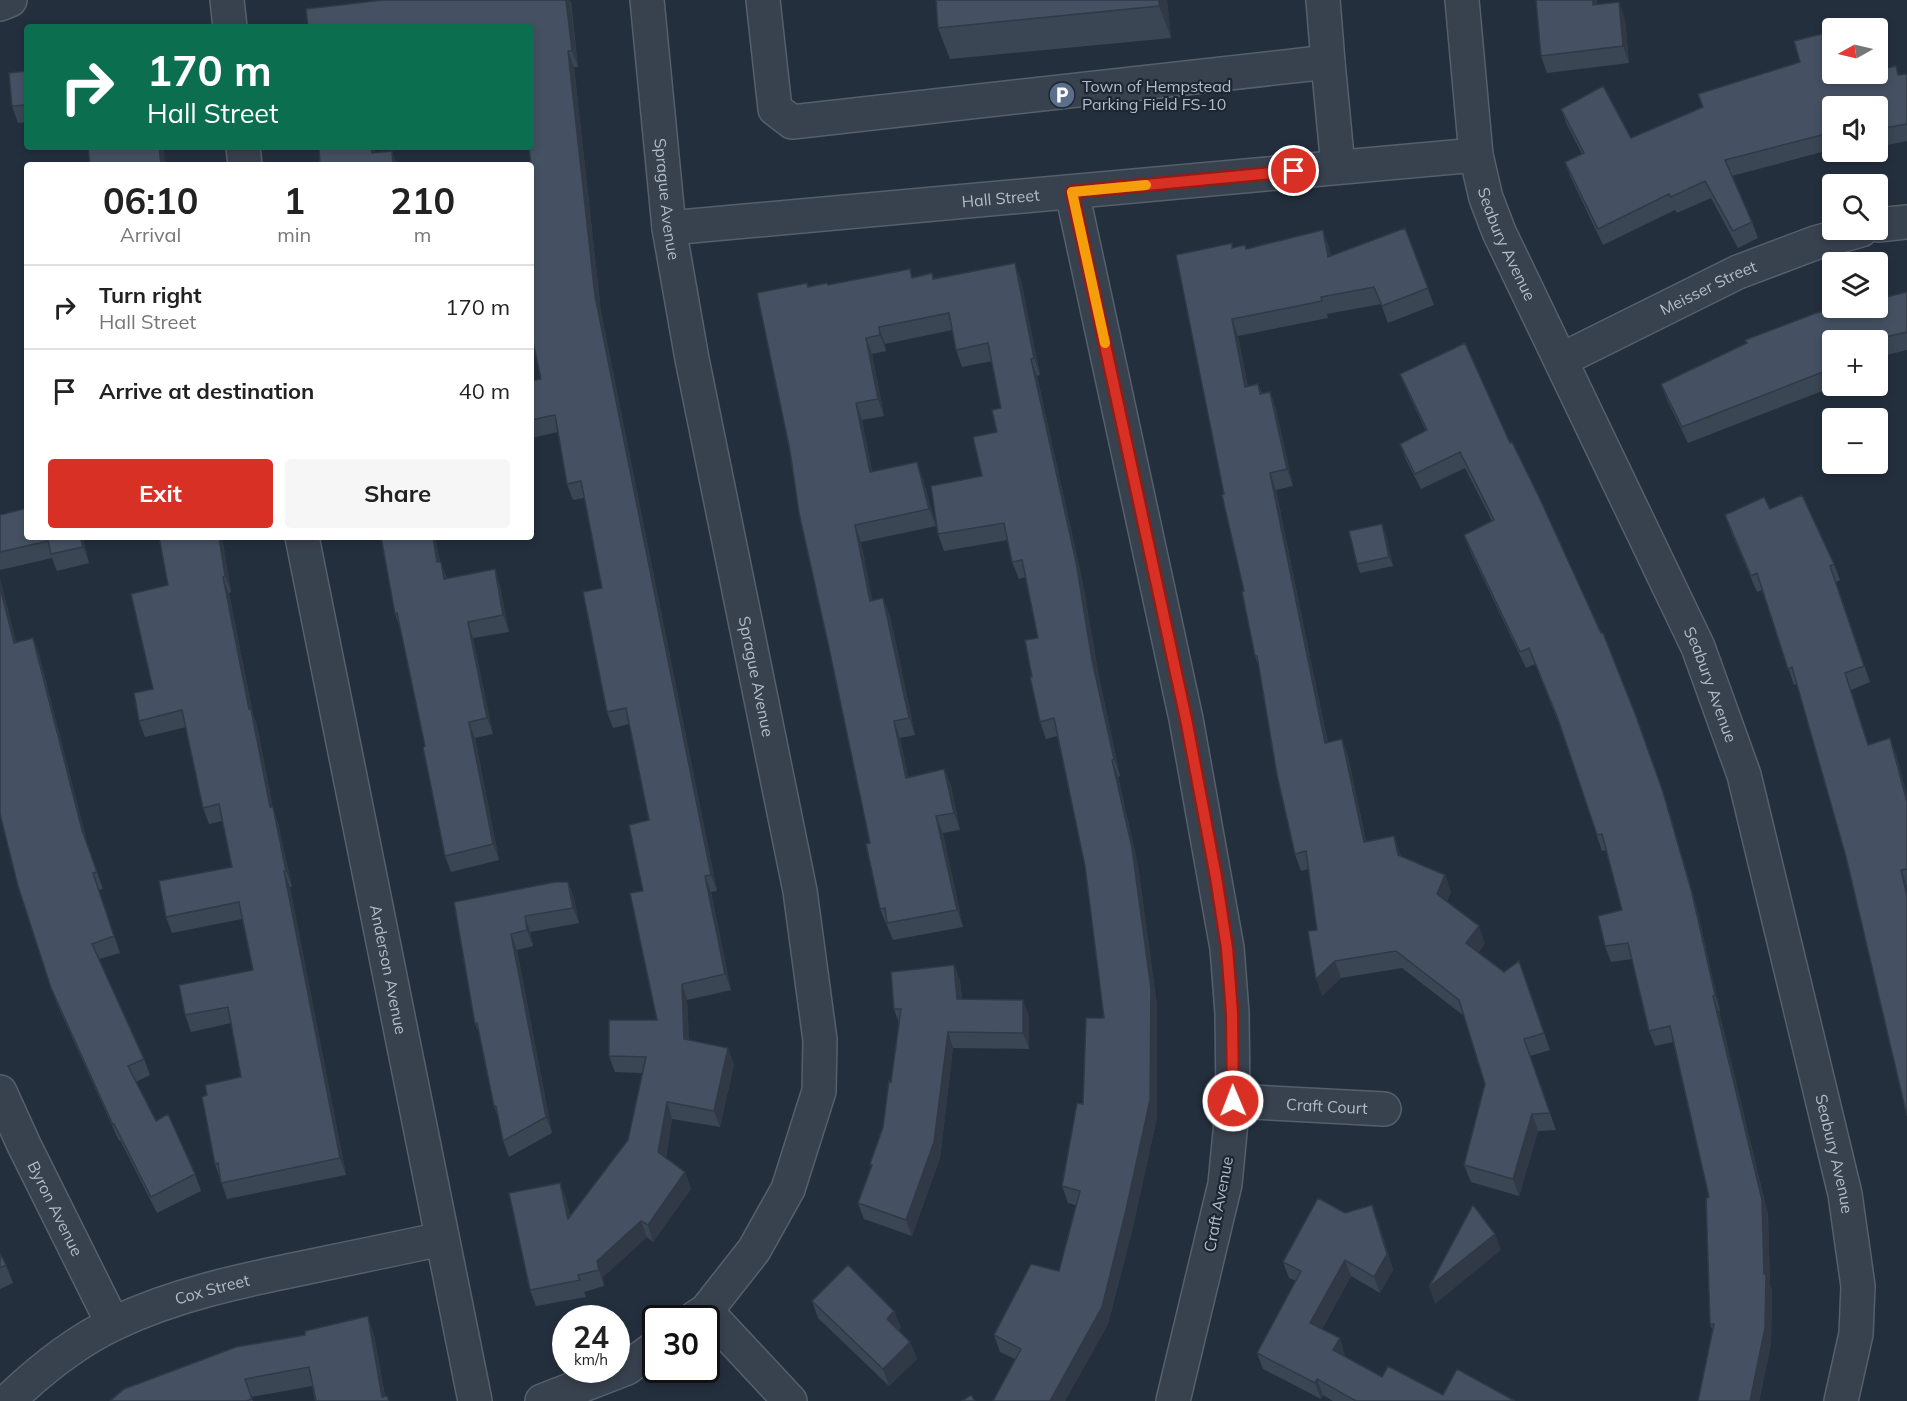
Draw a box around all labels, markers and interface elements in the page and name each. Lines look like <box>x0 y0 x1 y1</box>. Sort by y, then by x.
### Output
north arrow <box>1822 18 1888 84</box>
map controls <box>1822 18 1888 474</box>
text: 170 m <box>147 44 272 97</box>
icon: right <box>48 48 126 126</box>
place label: Town of Hempstead Parking Field FS-10 <box>1082 76 1231 114</box>
parking icon: Town of Hempstead Parking Field FS-10 <box>1047 80 1077 110</box>
text: Hall Street <box>147 96 278 130</box>
button: sound <box>1822 96 1888 162</box>
street label: Sprague Avenue <box>650 137 684 261</box>
pin <box>1268 145 1319 196</box>
icon: arrive <box>1277 154 1310 187</box>
button: search <box>1822 174 1888 240</box>
text: 06:10 <box>103 178 198 223</box>
text: 1 <box>283 178 305 223</box>
text: 210 <box>390 178 455 223</box>
street label: Hall Street <box>961 184 1041 211</box>
street label: Seabury Avenue <box>1474 185 1540 304</box>
text: Arrival <box>120 222 181 247</box>
text: min <box>277 222 311 247</box>
text: m <box>414 222 431 247</box>
button: layers <box>1822 252 1888 318</box>
street label: Meisser Street <box>1656 256 1760 319</box>
text: Turn right <box>99 281 202 309</box>
icon: right <box>48 291 81 324</box>
text: 170 m <box>445 293 510 321</box>
text: Hall Street <box>99 309 196 334</box>
button: + <box>1822 330 1888 396</box>
icon: arrive <box>48 375 81 408</box>
text: Arrive at destination <box>99 377 314 405</box>
text: 40 m <box>459 377 510 405</box>
button: − <box>1822 408 1888 474</box>
button: Exit <box>48 459 273 528</box>
button: Share <box>285 459 510 528</box>
street label: Sprague Avenue <box>734 614 778 738</box>
street label: Seabury Avenue <box>1680 623 1741 745</box>
street label: Anderson Avenue <box>366 903 411 1036</box>
position arrow <box>1201 1069 1265 1133</box>
street label: Seabury Avenue <box>1811 1092 1858 1215</box>
street label: Craft Court <box>1286 1094 1369 1118</box>
street label: Craft Avenue <box>1199 1155 1237 1253</box>
street label: Byron Avenue <box>24 1158 88 1259</box>
street label: Cox Street <box>172 1270 252 1309</box>
speed limit sign: 30 <box>642 1305 720 1383</box>
text: 24 <box>573 1318 609 1356</box>
text: km/h <box>574 1350 608 1369</box>

